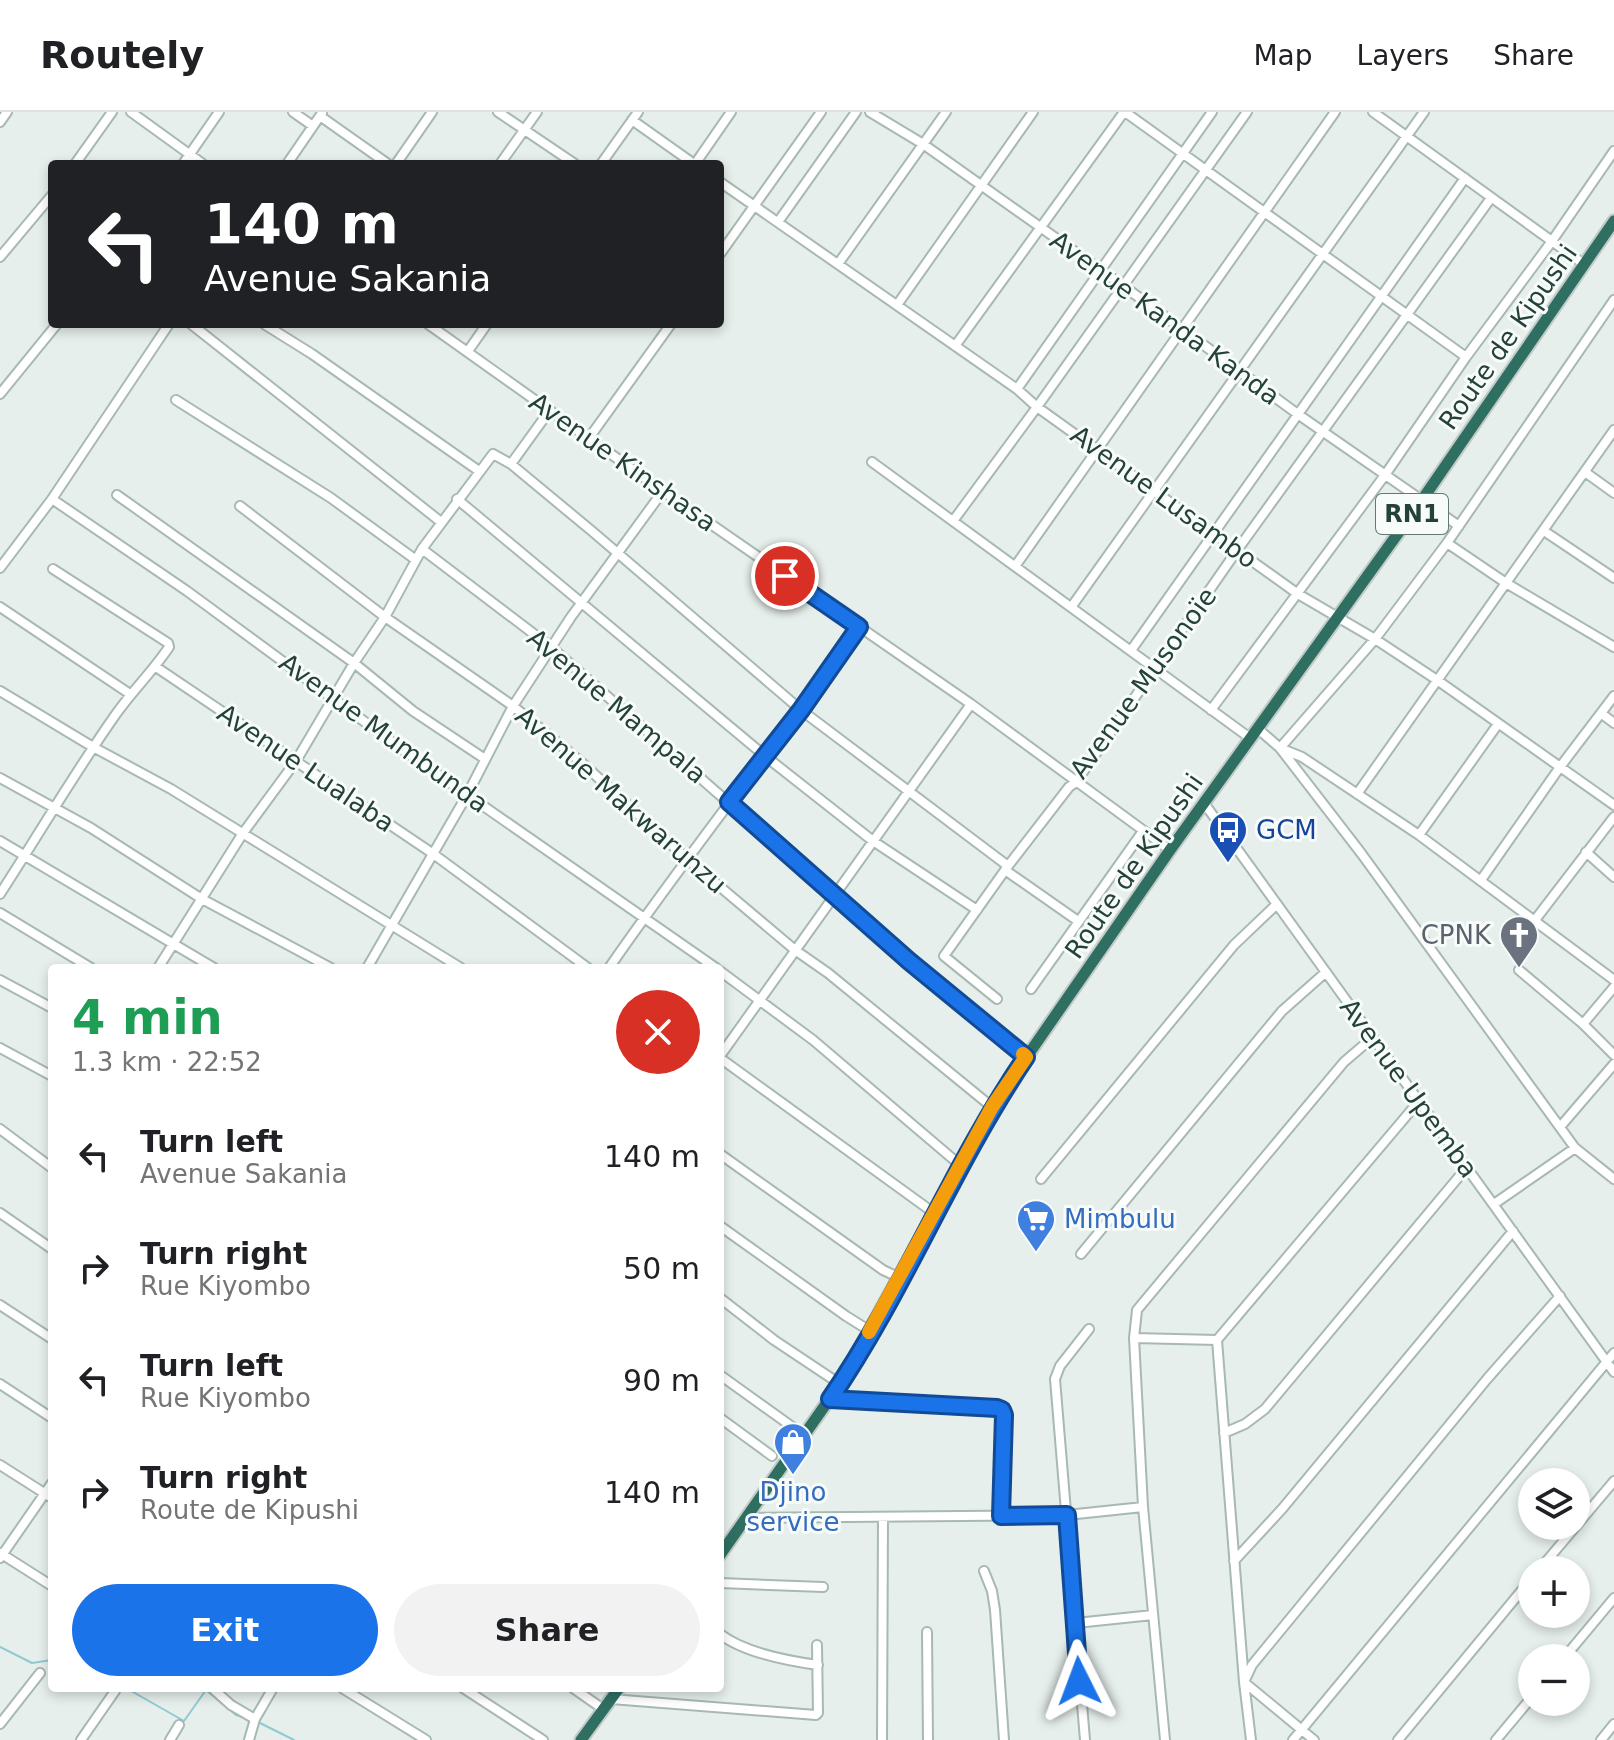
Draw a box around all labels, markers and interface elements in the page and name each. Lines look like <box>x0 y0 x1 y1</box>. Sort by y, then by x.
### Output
text: Routely <box>40 33 204 77</box>
text: Map <box>1253 39 1313 72</box>
text: Layers <box>1357 39 1449 72</box>
text: Share <box>1493 39 1574 72</box>
text: 140 m <box>204 191 399 256</box>
icon: left <box>72 192 176 296</box>
street label: Avenue Kanda Kanda <box>1045 225 1285 411</box>
street label: Route de Kipushi <box>1433 239 1583 435</box>
text: Avenue Sakania <box>204 258 491 299</box>
street label: Avenue Kinshasa <box>524 386 722 538</box>
street label: Avenue Lusambo <box>1065 419 1263 575</box>
road number: RN1 <box>1376 494 1448 534</box>
pin <box>751 542 819 610</box>
icon: arrive <box>763 554 807 598</box>
street label: Avenue Musonoïe <box>1064 582 1222 784</box>
street label: Avenue Mampala <box>522 622 712 790</box>
street label: Avenue Mumbunda <box>274 647 494 819</box>
street label: Avenue Lualaba <box>212 698 400 838</box>
street label: Avenue Makwarunzu <box>510 700 732 900</box>
street label: Route de Kipushi <box>1059 768 1209 964</box>
bus stop icon: GCM <box>1207 809 1249 864</box>
place label: GCM <box>1256 815 1317 845</box>
church icon: CPNK <box>1498 914 1540 969</box>
place label: CPNK <box>1421 920 1492 950</box>
text: 4 min <box>72 989 223 1045</box>
button: close <box>616 990 700 1074</box>
street label: Avenue Upemba <box>1334 993 1484 1183</box>
text: 1.3 km · 22:52 <box>72 1047 262 1077</box>
text: Turn left <box>140 1124 283 1159</box>
icon: left <box>72 1134 116 1178</box>
text: 140 m <box>604 1139 700 1174</box>
text: Avenue Sakania <box>140 1159 347 1189</box>
supermarket icon: Mimbulu <box>1015 1198 1057 1253</box>
place label: Mimbulu <box>1064 1204 1176 1234</box>
text: Turn right <box>140 1236 307 1271</box>
icon: right <box>72 1246 116 1290</box>
text: 50 m <box>623 1251 700 1286</box>
text: Rue Kiyombo <box>140 1271 311 1301</box>
text: Turn left <box>140 1348 283 1383</box>
icon: left <box>72 1358 116 1402</box>
text: 90 m <box>623 1363 700 1398</box>
text: Rue Kiyombo <box>140 1383 311 1413</box>
shop icon: Djino service <box>772 1421 814 1476</box>
text: Turn right <box>140 1460 307 1495</box>
map controls <box>1518 1468 1590 1716</box>
button: layers <box>1518 1468 1590 1540</box>
icon: right <box>72 1470 116 1514</box>
text: 140 m <box>604 1475 700 1510</box>
place label: Djino service <box>746 1477 840 1537</box>
text: Route de Kipushi <box>140 1495 359 1525</box>
button: + <box>1518 1556 1590 1628</box>
button: Exit <box>72 1584 378 1676</box>
button: Share <box>394 1584 700 1676</box>
position arrow <box>1037 1639 1121 1723</box>
button: − <box>1518 1644 1590 1716</box>

